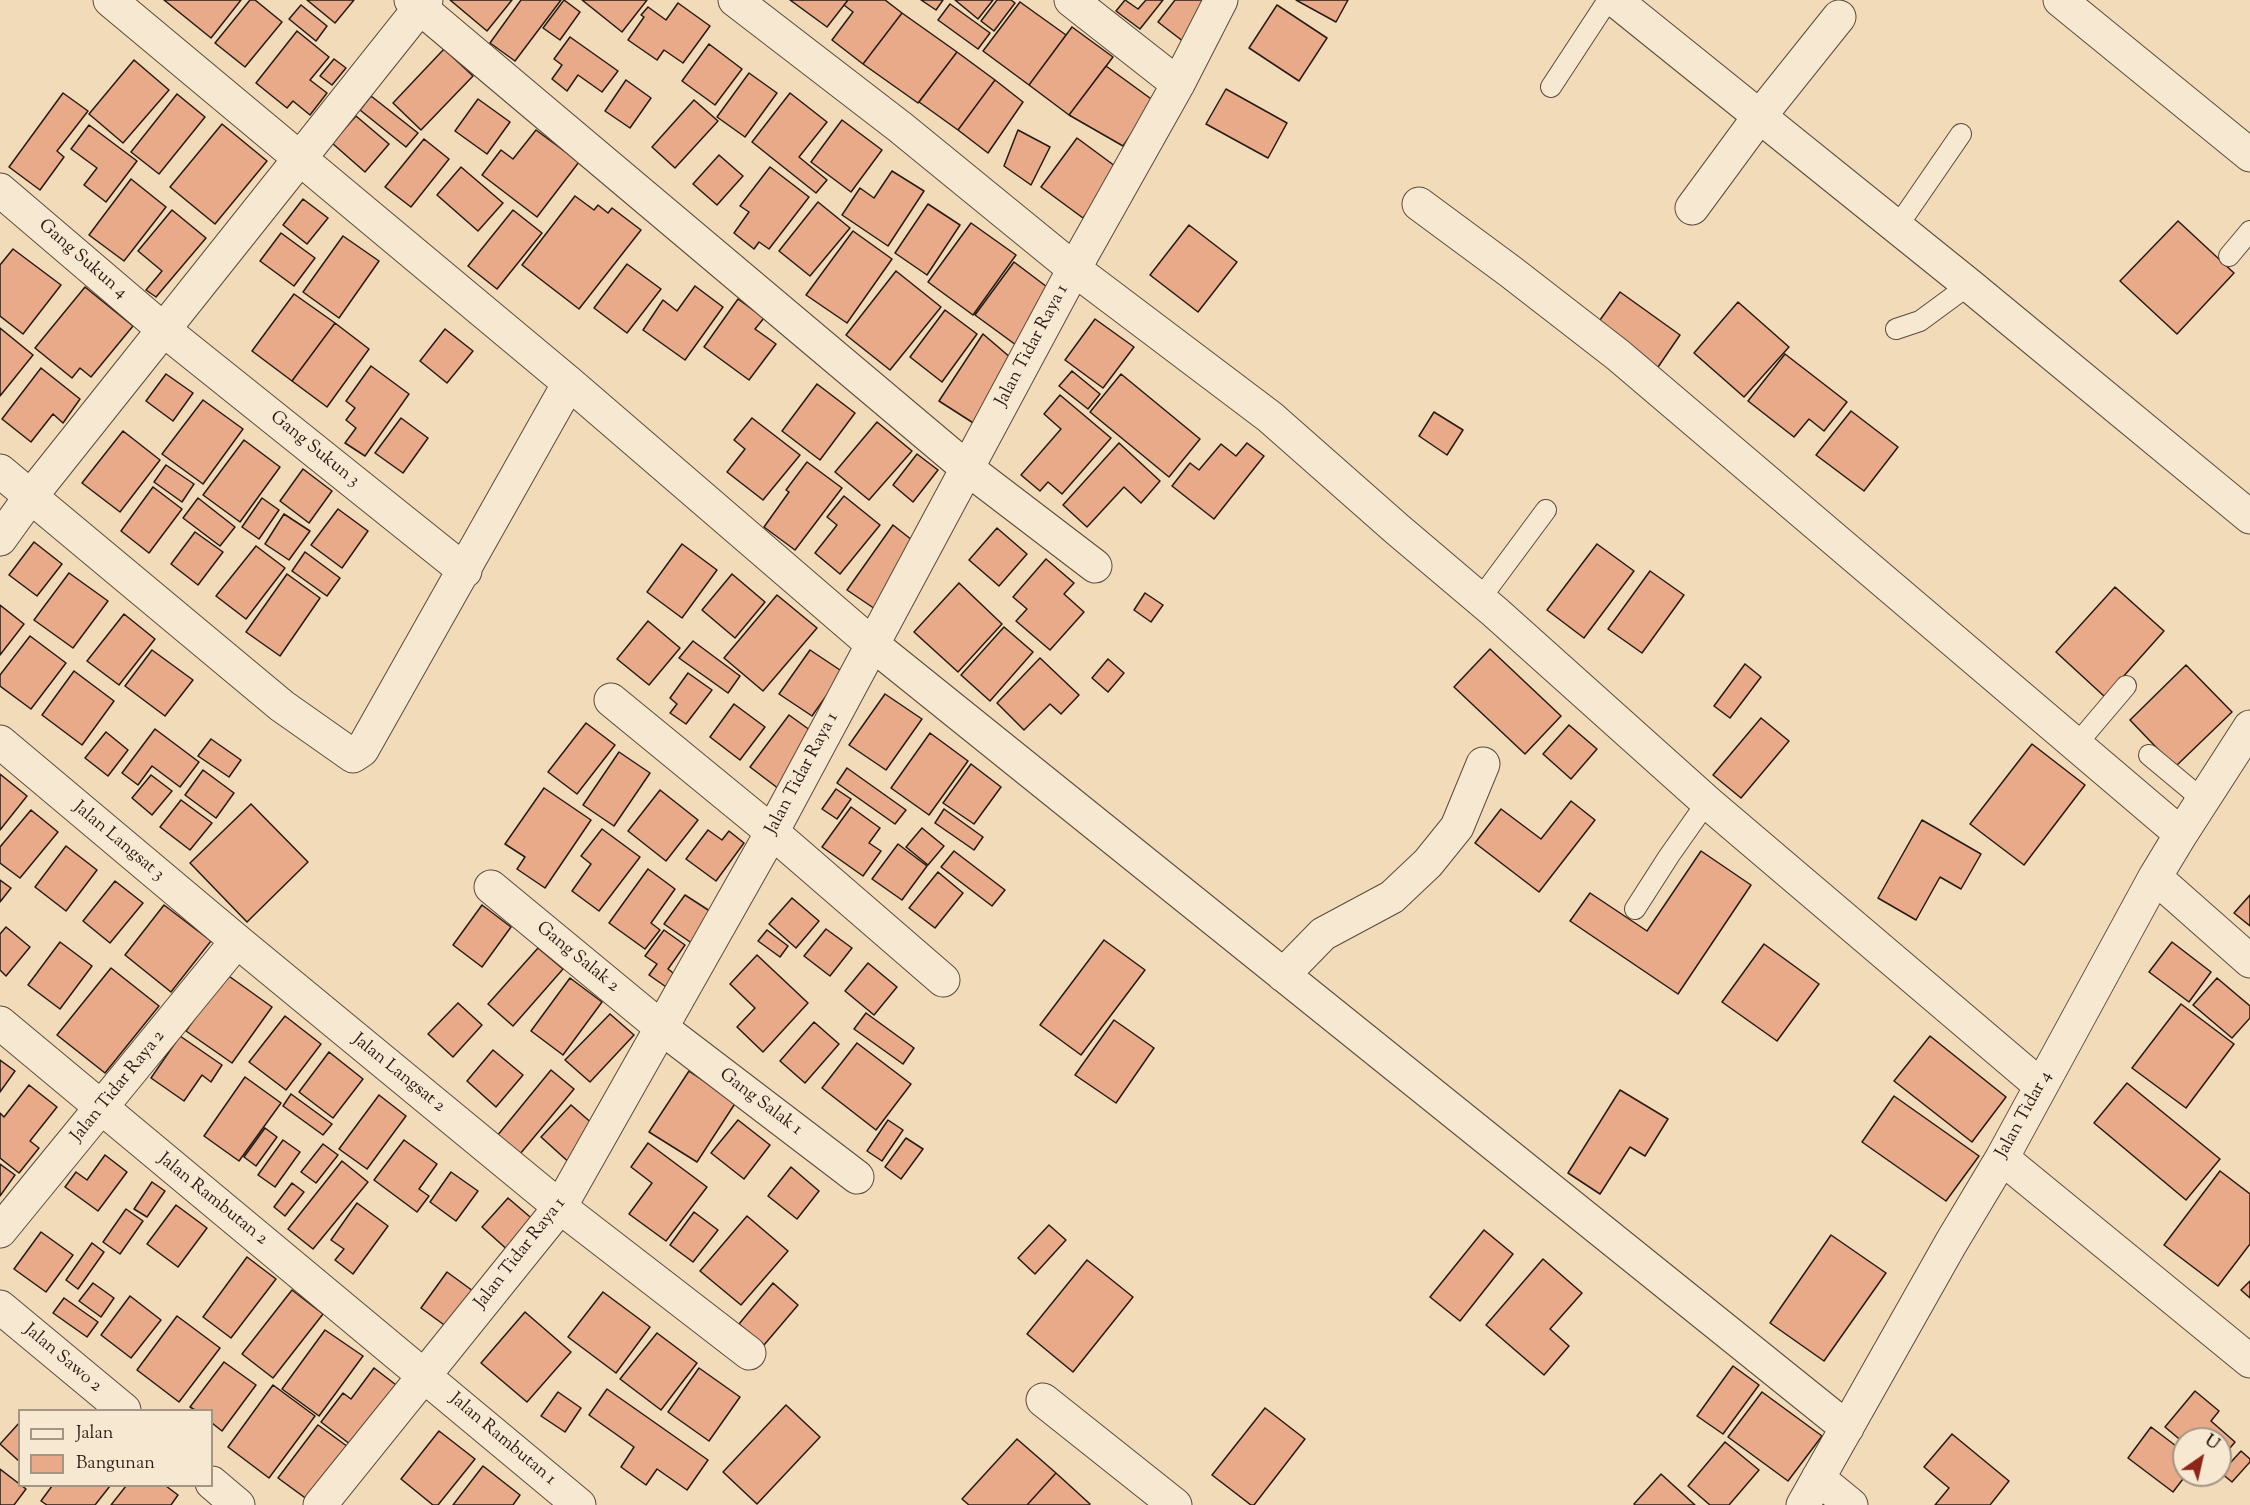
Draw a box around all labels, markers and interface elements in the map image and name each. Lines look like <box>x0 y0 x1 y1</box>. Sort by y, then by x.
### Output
street label: Gang Sukun 4 <box>33 216 131 304</box>
street label: Jalan Tidar Raya 1 <box>992 281 1074 411</box>
street label: Gang Sukun 3 <box>265 407 363 493</box>
street label: Jalan Tidar Raya 1 <box>762 709 844 839</box>
street label: Jalan Langsat 3 <box>68 798 168 886</box>
street label: Gang Salak 2 <box>531 918 623 998</box>
street label: Jalan Tidar Raya 2 <box>67 1027 171 1147</box>
street label: Jalan Langsat 2 <box>347 1030 449 1118</box>
street label: Gang Salak 1 <box>714 1065 806 1141</box>
street label: Jalan Tidar 4 <box>1992 1068 2058 1162</box>
street label: Jalan Rambutan 2 <box>153 1149 271 1251</box>
street label: Jalan Tidar Raya 1 <box>471 1194 571 1314</box>
street label: Jalan Sawo 2 <box>19 1320 105 1398</box>
street label: Jalan Rambutan 1 <box>444 1389 560 1491</box>
legend <box>18 1409 213 1487</box>
text: Jalan <box>76 1421 113 1447</box>
north arrow <box>2172 1427 2232 1487</box>
text: U <box>2199 1430 2223 1456</box>
text: Bangunan <box>76 1451 155 1477</box>

